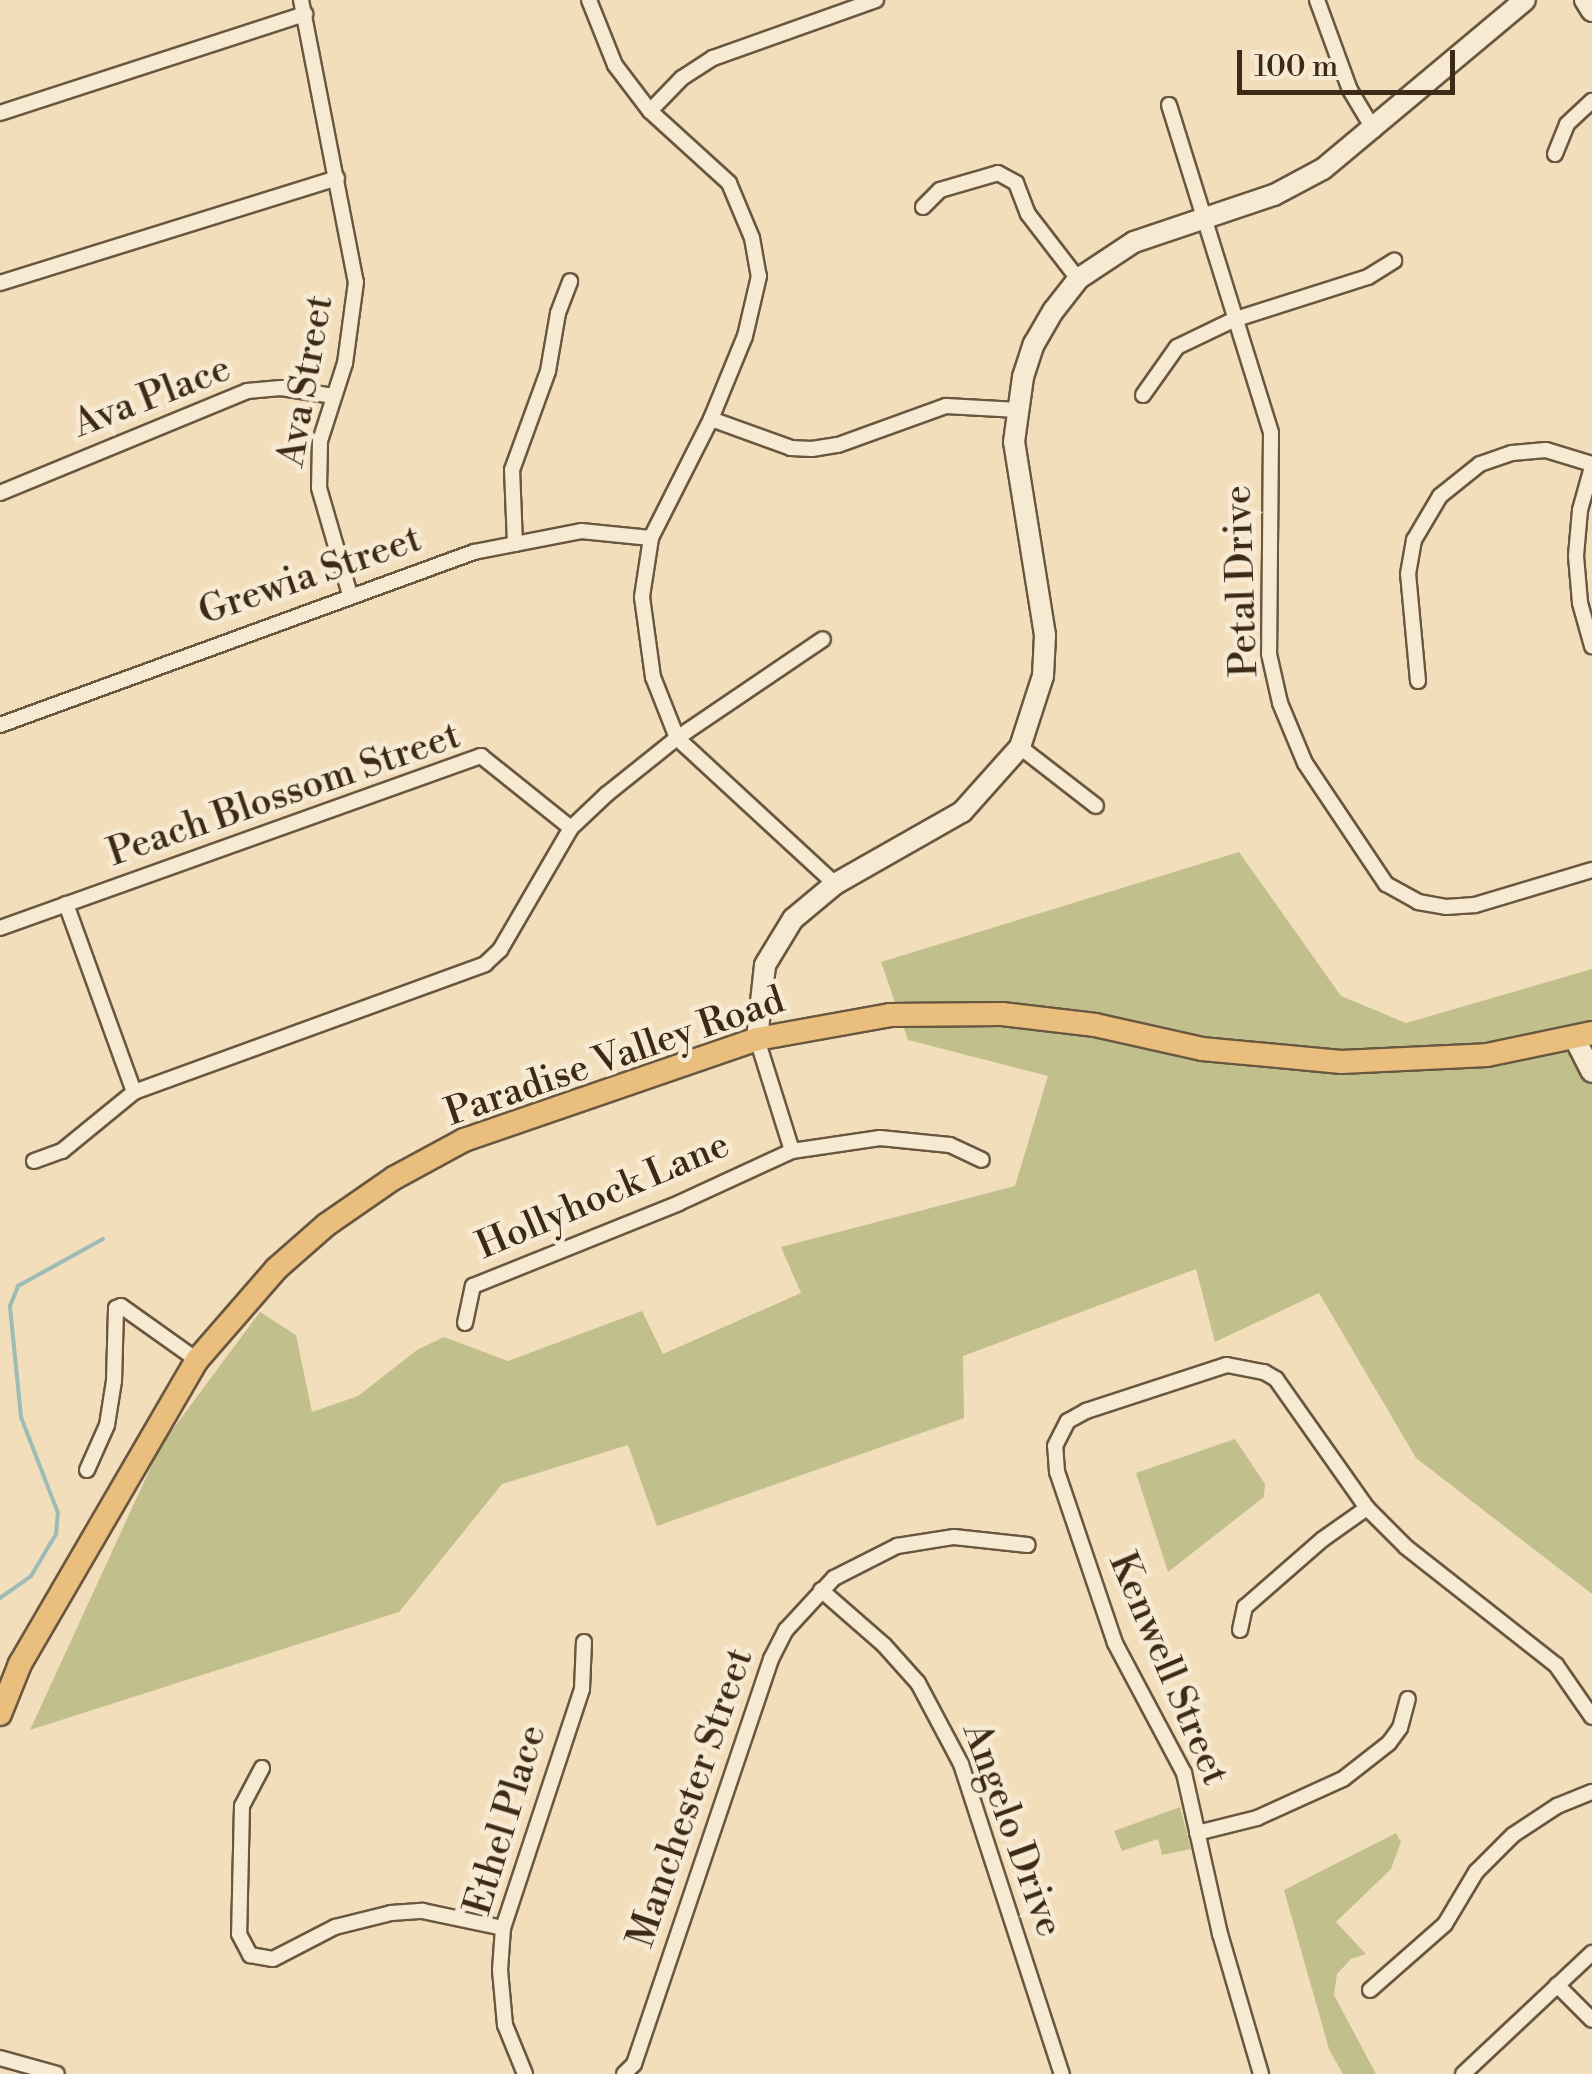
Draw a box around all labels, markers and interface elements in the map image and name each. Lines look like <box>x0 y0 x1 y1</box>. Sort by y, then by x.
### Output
scale bar <box>1242 30 1460 92</box>
text: 100 m <box>1254 48 1338 86</box>
street label: Ava Street <box>269 292 343 470</box>
street label: Ava Place <box>67 346 237 448</box>
street label: Petal Drive <box>1216 484 1268 678</box>
street label: Grewia Street <box>193 517 427 635</box>
street label: Peach Blossom Street <box>102 713 466 877</box>
street label: Paradise Valley Road <box>439 978 791 1136</box>
street label: Hollyhock Lane <box>470 1122 736 1270</box>
street label: Kenwell Street <box>1099 1546 1237 1792</box>
street label: Manchester Street <box>619 1643 763 1953</box>
street label: Angelo Drive <box>952 1717 1072 1943</box>
street label: Ethel Place <box>456 1720 556 1920</box>

